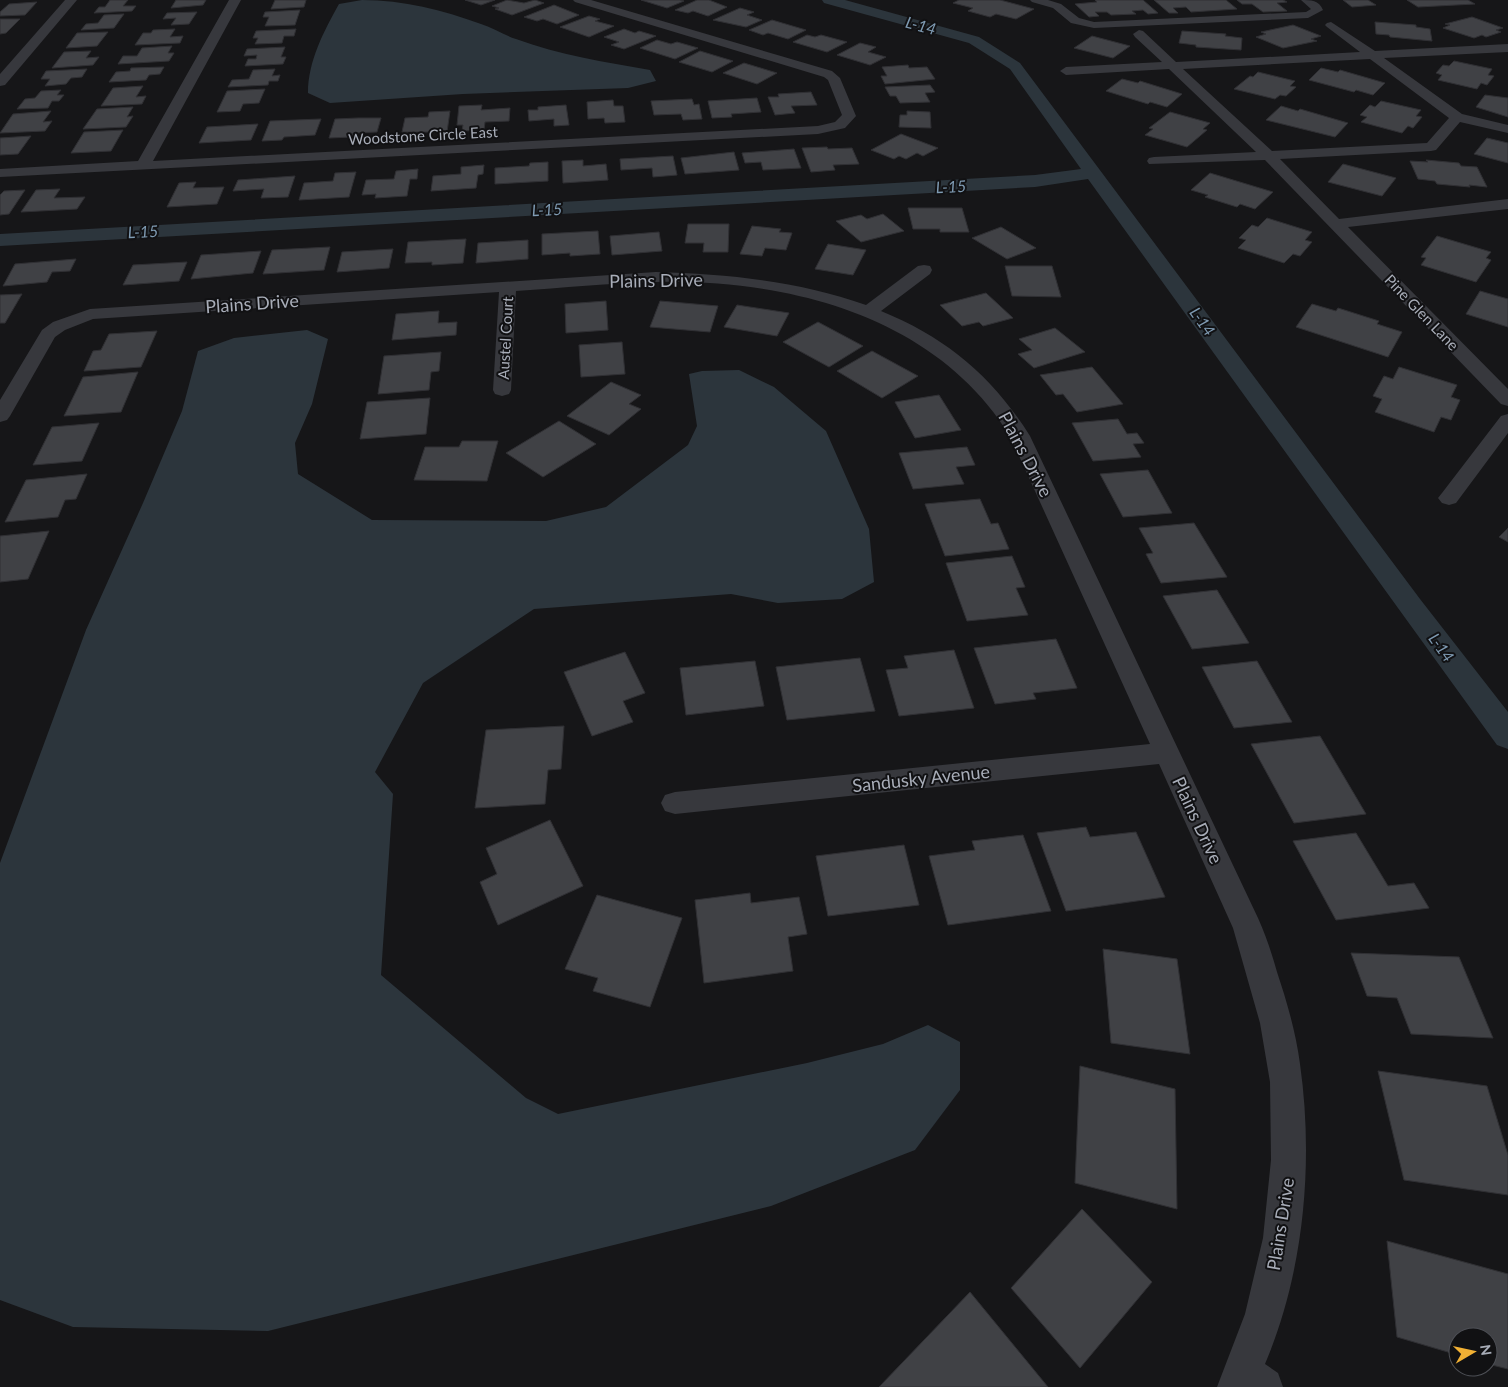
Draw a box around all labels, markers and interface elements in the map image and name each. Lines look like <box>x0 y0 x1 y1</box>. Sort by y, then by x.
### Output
water label: L-14 <box>904 12 938 38</box>
street label: Woodstone Circle East <box>348 122 499 148</box>
water label: L-15 <box>935 176 967 196</box>
water label: L-15 <box>531 199 563 219</box>
water label: L-15 <box>127 221 159 241</box>
street label: Plains Drive <box>609 268 703 292</box>
street label: Pine Glen Lane <box>1381 270 1463 354</box>
street label: Plains Drive <box>205 289 299 317</box>
street label: Austel Court <box>494 295 516 380</box>
water label: L-14 <box>1186 303 1220 339</box>
street label: Plains Drive <box>994 407 1058 501</box>
water label: L-14 <box>1425 629 1459 665</box>
street label: Sandusky Avenue <box>851 760 991 796</box>
street label: Plains Drive <box>1168 773 1228 867</box>
street label: Plains Drive <box>1262 1176 1298 1272</box>
north arrow <box>1448 1327 1498 1377</box>
text: N <box>1477 1343 1496 1357</box>

